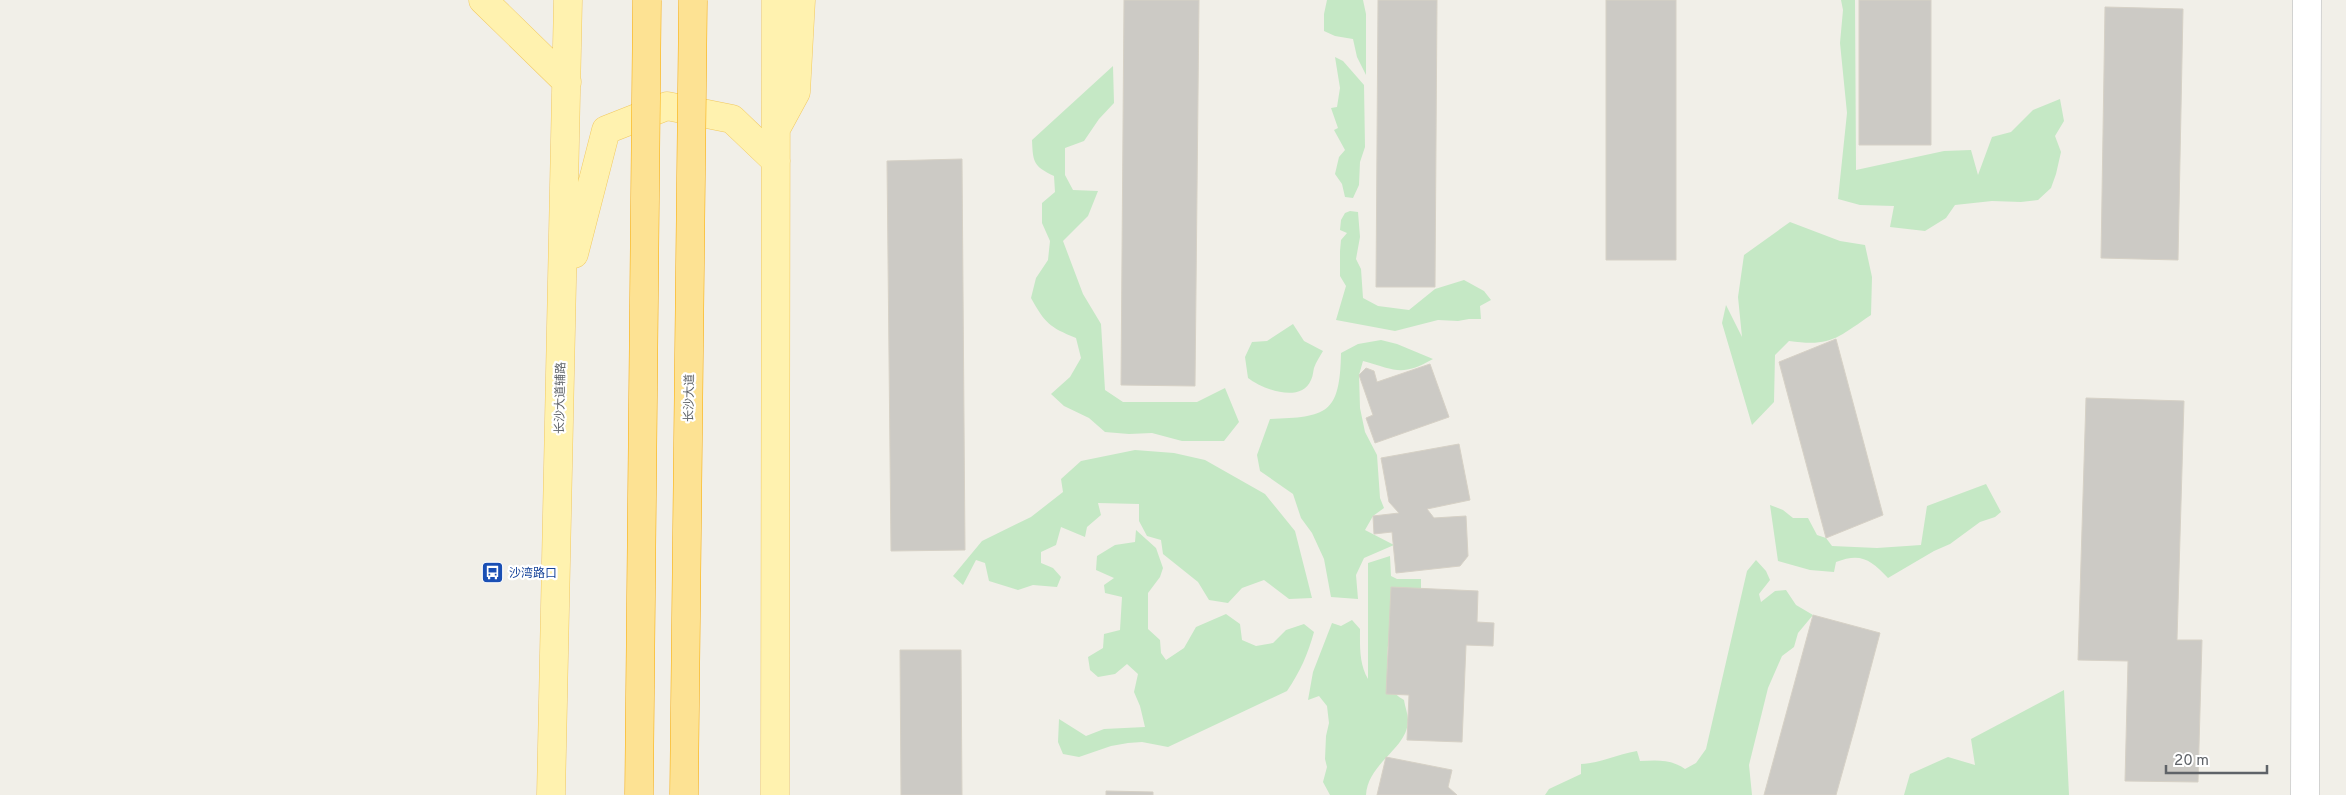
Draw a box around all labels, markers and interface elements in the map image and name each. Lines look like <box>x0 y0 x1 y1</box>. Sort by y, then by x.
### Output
street label: 长沙大道辅路 <box>552 362 570 434</box>
street label: 长沙大道 <box>682 374 698 422</box>
bus stop icon: 沙湾路口 <box>481 561 505 585</box>
place label: 沙湾路口 <box>509 566 557 582</box>
scale bar <box>2166 742 2267 774</box>
text: 20 m <box>2174 752 2209 771</box>

